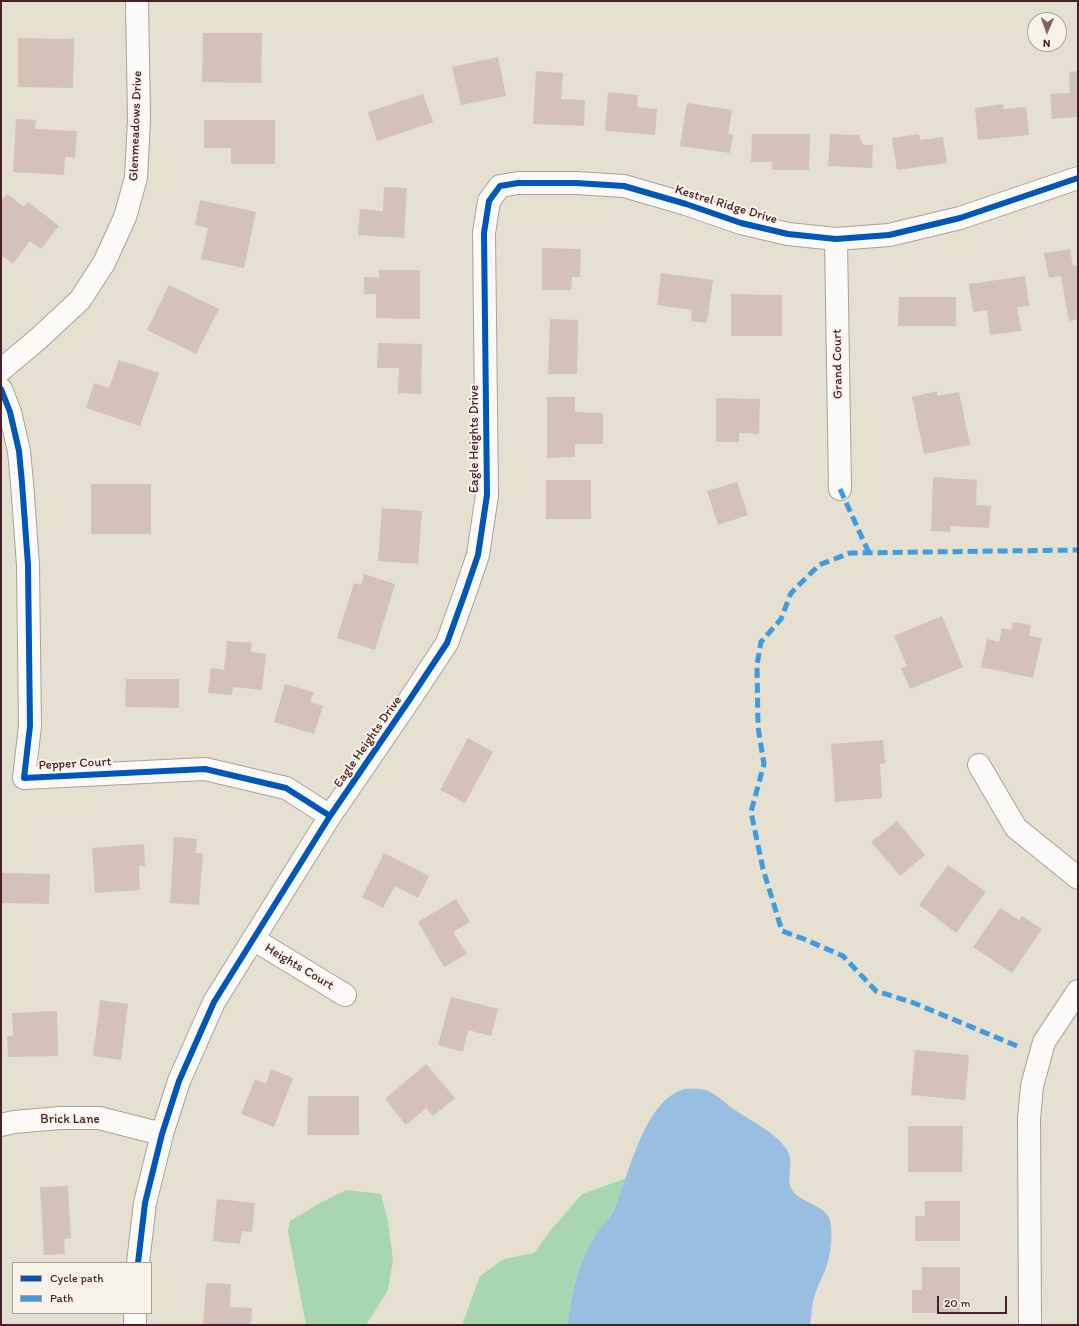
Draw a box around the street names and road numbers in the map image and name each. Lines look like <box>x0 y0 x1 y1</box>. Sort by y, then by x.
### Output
street label: Glenmeadows Drive <box>126 71 146 181</box>
street label: Kestrel Ridge Drive <box>673 182 779 228</box>
street label: Grand Court <box>830 329 846 399</box>
street label: Eagle Heights Drive <box>467 385 483 493</box>
street label: Eagle Heights Drive <box>331 693 405 791</box>
street label: Pepper Court <box>38 754 112 774</box>
street label: Heights Court <box>262 940 336 994</box>
street label: Brick Lane <box>40 1112 100 1128</box>

